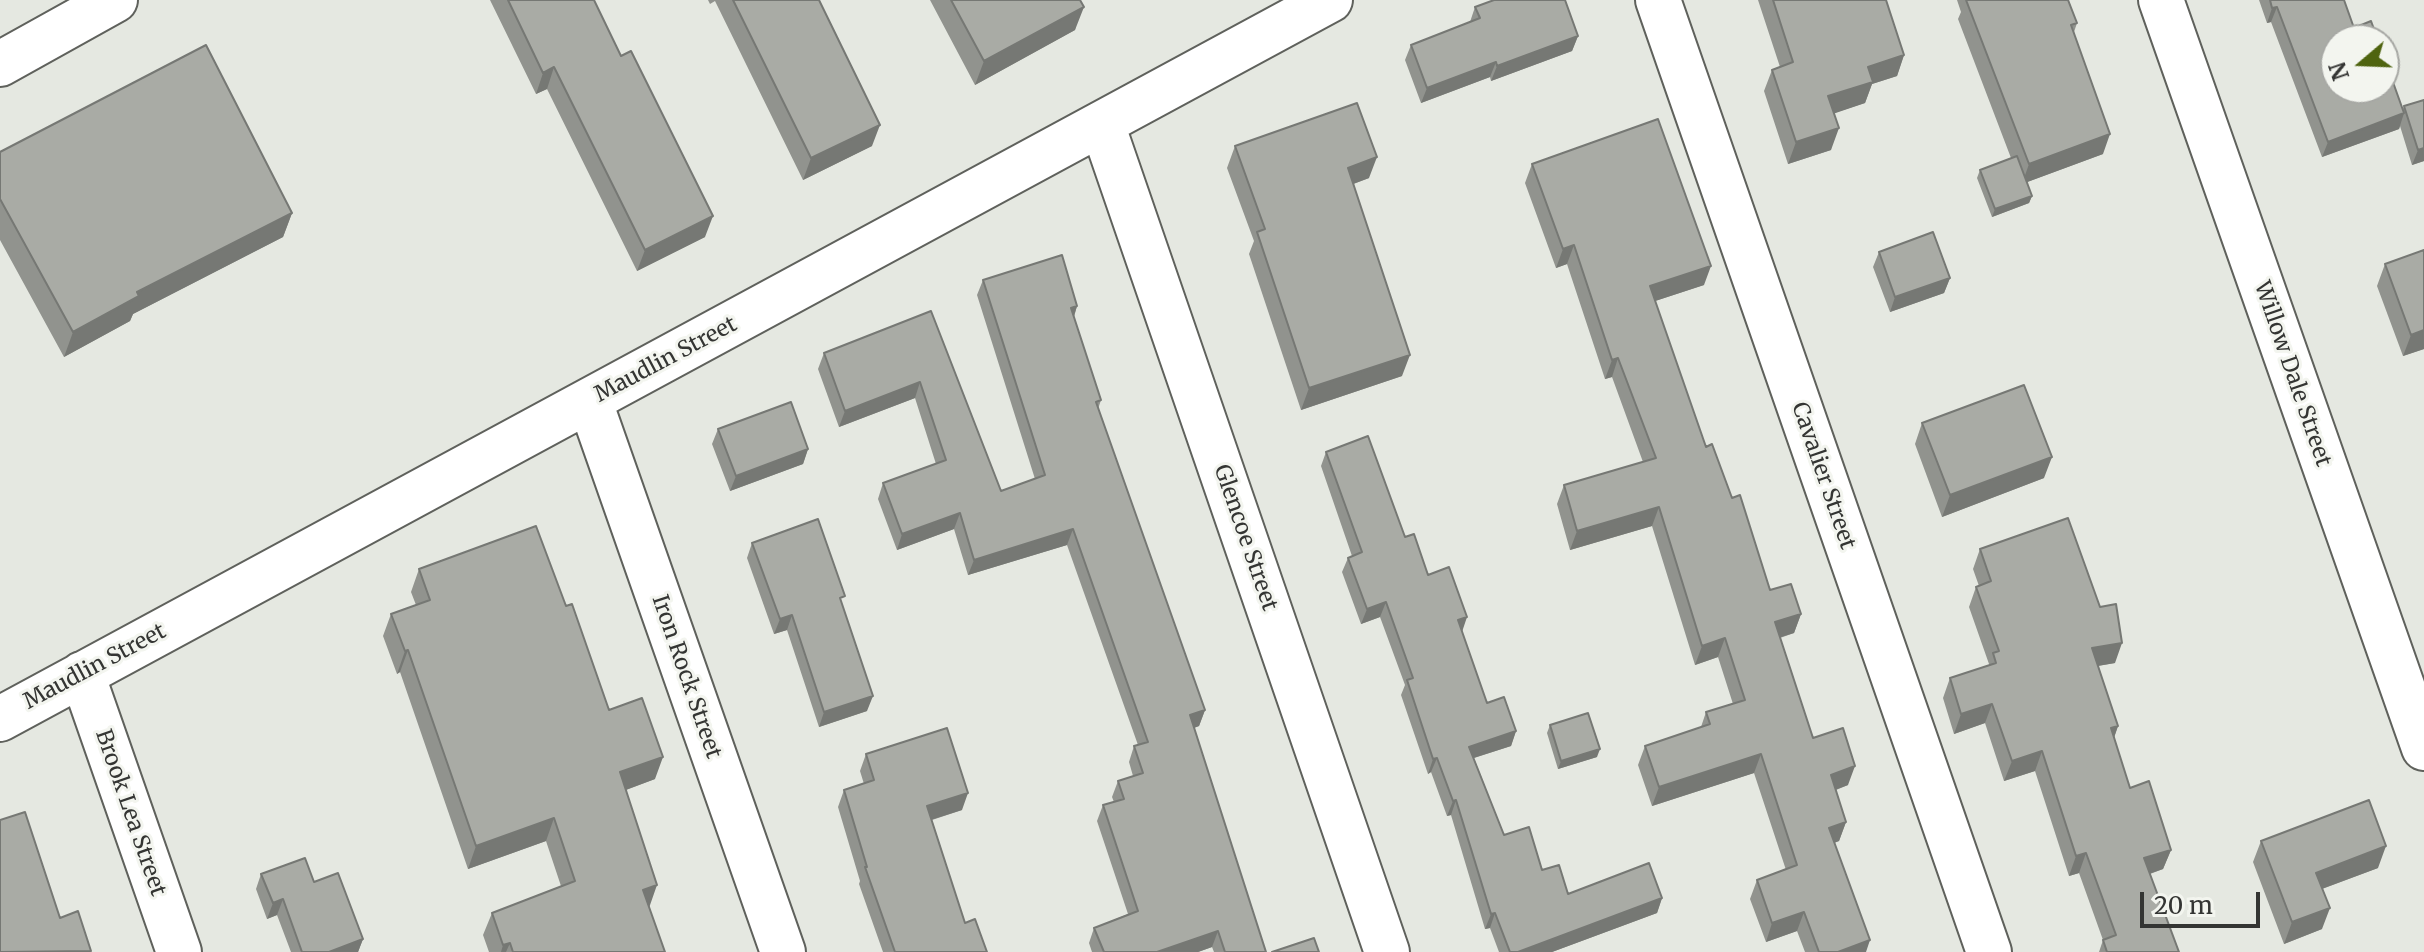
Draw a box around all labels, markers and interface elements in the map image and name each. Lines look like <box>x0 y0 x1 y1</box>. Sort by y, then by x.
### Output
north arrow <box>2320 24 2400 104</box>
text: N <box>2323 58 2355 84</box>
street label: Willow Dale Street <box>2248 278 2336 470</box>
street label: Maudlin Street <box>590 311 742 409</box>
street label: Cavalier Street <box>1786 399 1860 553</box>
street label: Glencoe Street <box>1208 462 1282 614</box>
street label: Iron Rock Street <box>646 592 726 762</box>
street label: Maudlin Street <box>19 618 171 716</box>
street label: Brook Lea Street <box>89 726 171 900</box>
scale bar <box>2144 876 2264 926</box>
text: 20 m <box>2154 890 2213 921</box>

